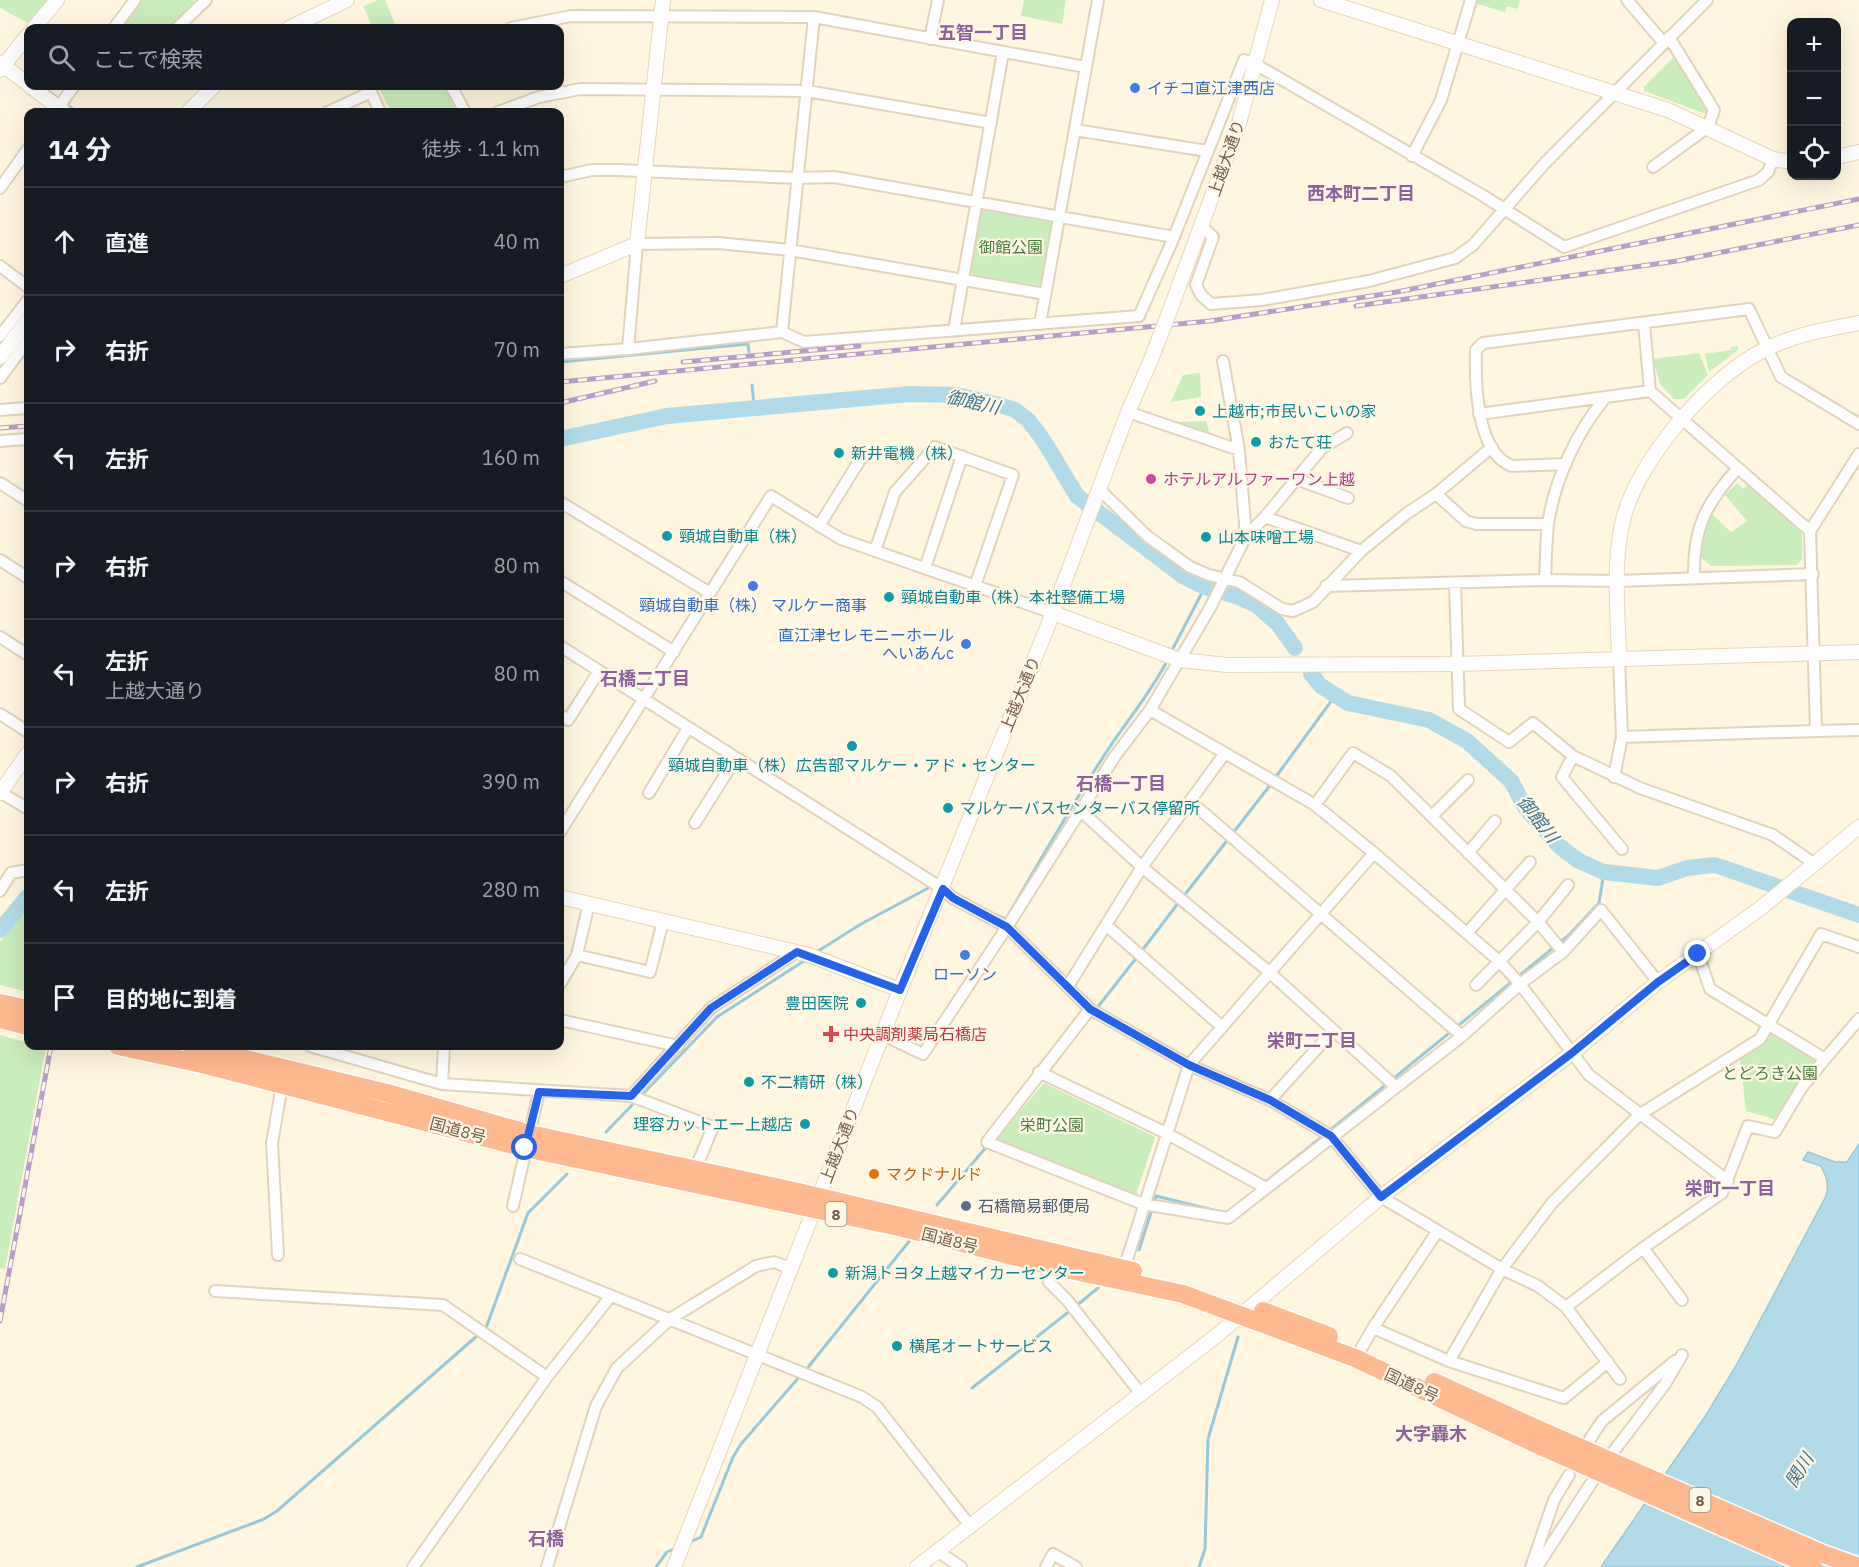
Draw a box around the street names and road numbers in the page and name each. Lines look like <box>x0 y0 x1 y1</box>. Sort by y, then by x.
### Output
street label: 上越大通り <box>1204 117 1248 199</box>
street label: 上越大通り <box>996 653 1044 735</box>
street label: 上越大通り <box>815 1104 863 1186</box>
street label: 国道8号 <box>428 1113 488 1147</box>
road number: 8 <box>826 1202 846 1226</box>
street label: 国道8号 <box>920 1223 980 1257</box>
street label: 国道8号 <box>1382 1364 1442 1406</box>
road number: 8 <box>1690 1488 1710 1512</box>

